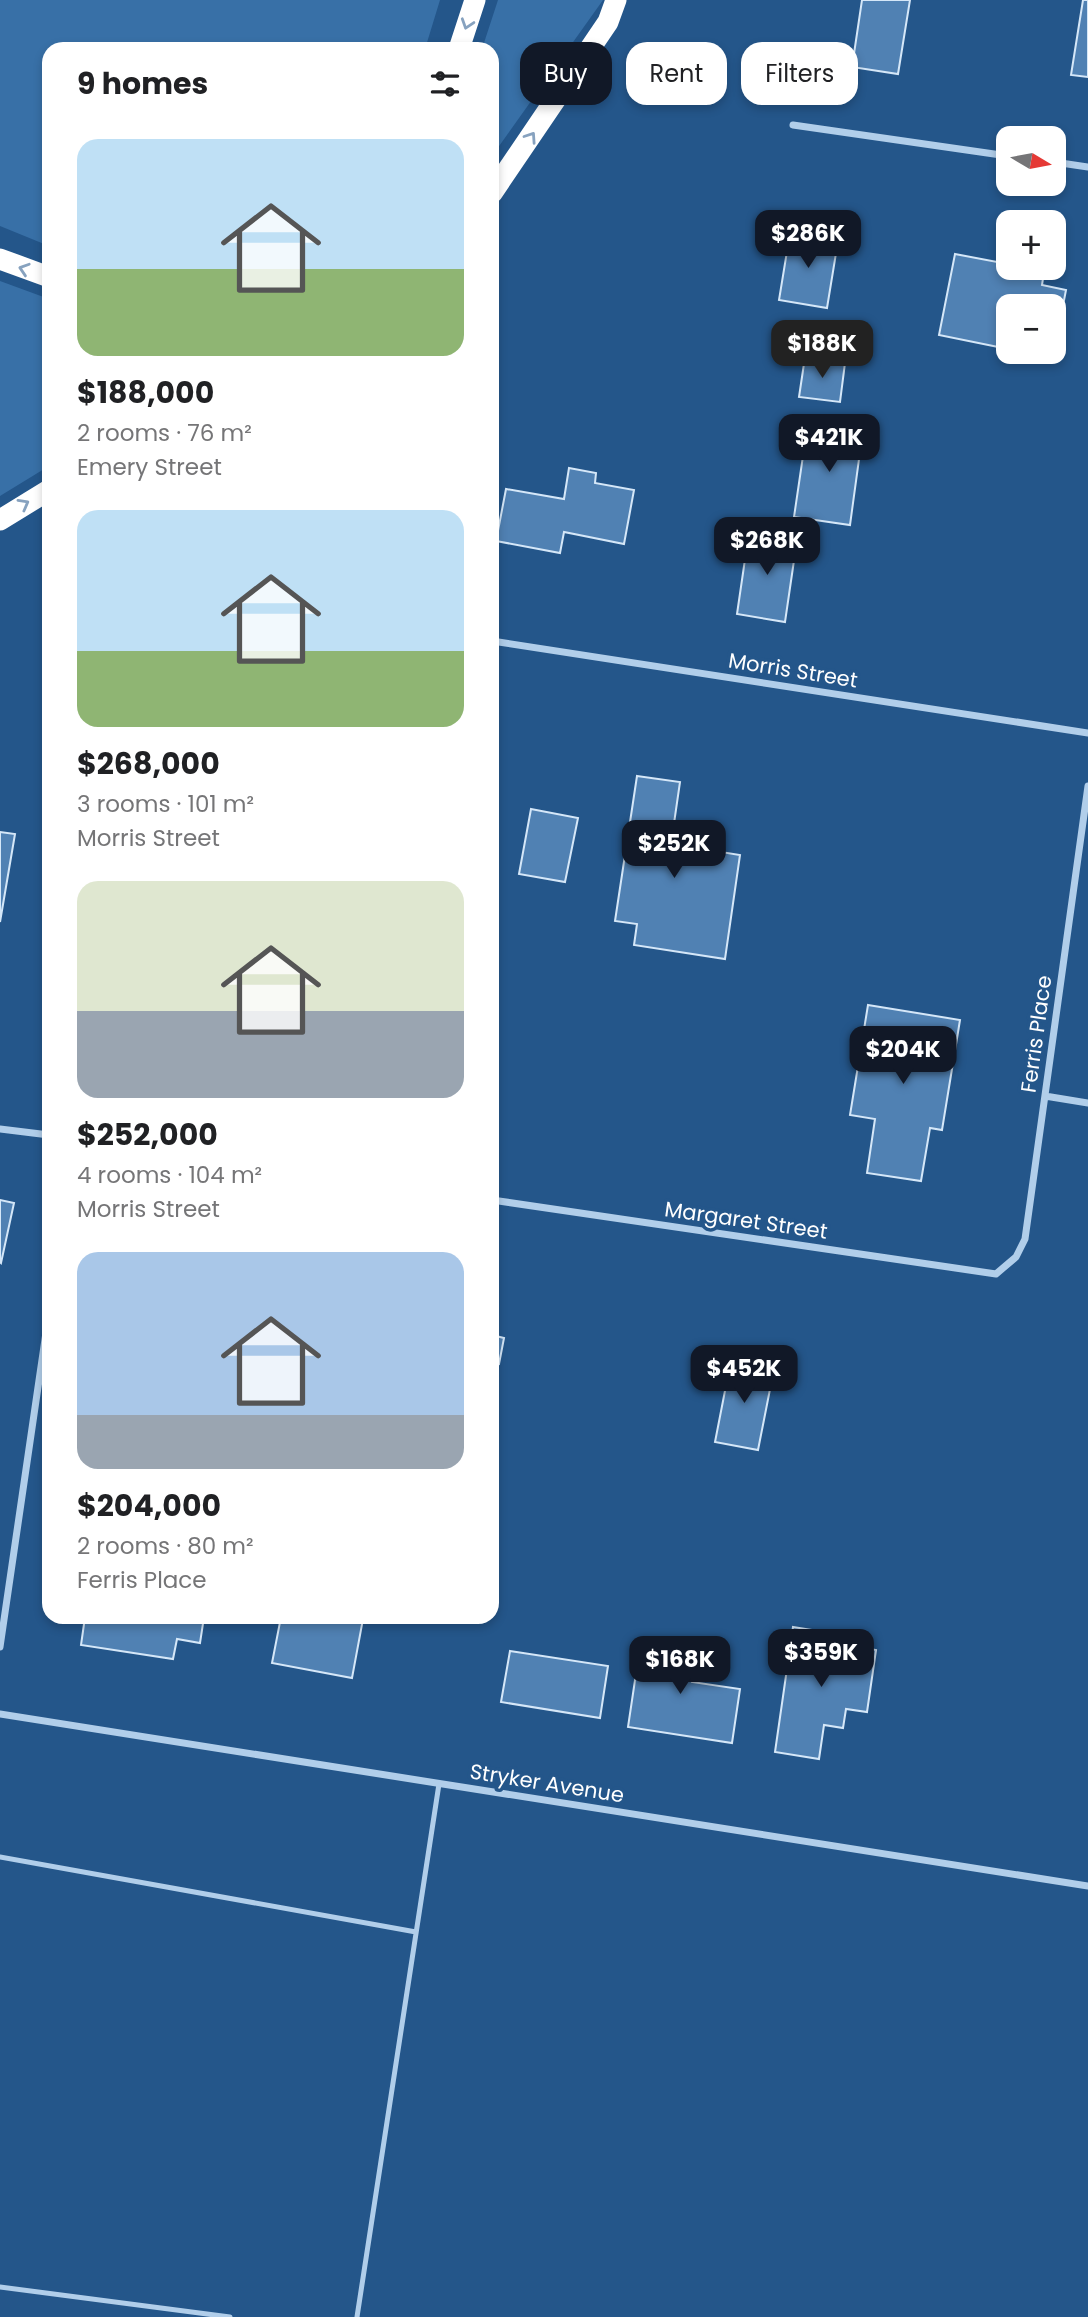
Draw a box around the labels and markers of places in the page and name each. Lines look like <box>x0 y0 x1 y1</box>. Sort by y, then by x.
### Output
pin: $286K <box>759 210 857 270</box>
pin: $188K <box>773 320 871 380</box>
pin: $421K <box>780 414 878 474</box>
pin: $268K <box>718 518 816 577</box>
pin: $252K <box>625 820 723 880</box>
pin: $204K <box>854 1026 952 1086</box>
pin: $452K <box>695 1346 793 1405</box>
pin: $359K <box>772 1630 870 1689</box>
pin: $168K <box>631 1636 729 1696</box>

